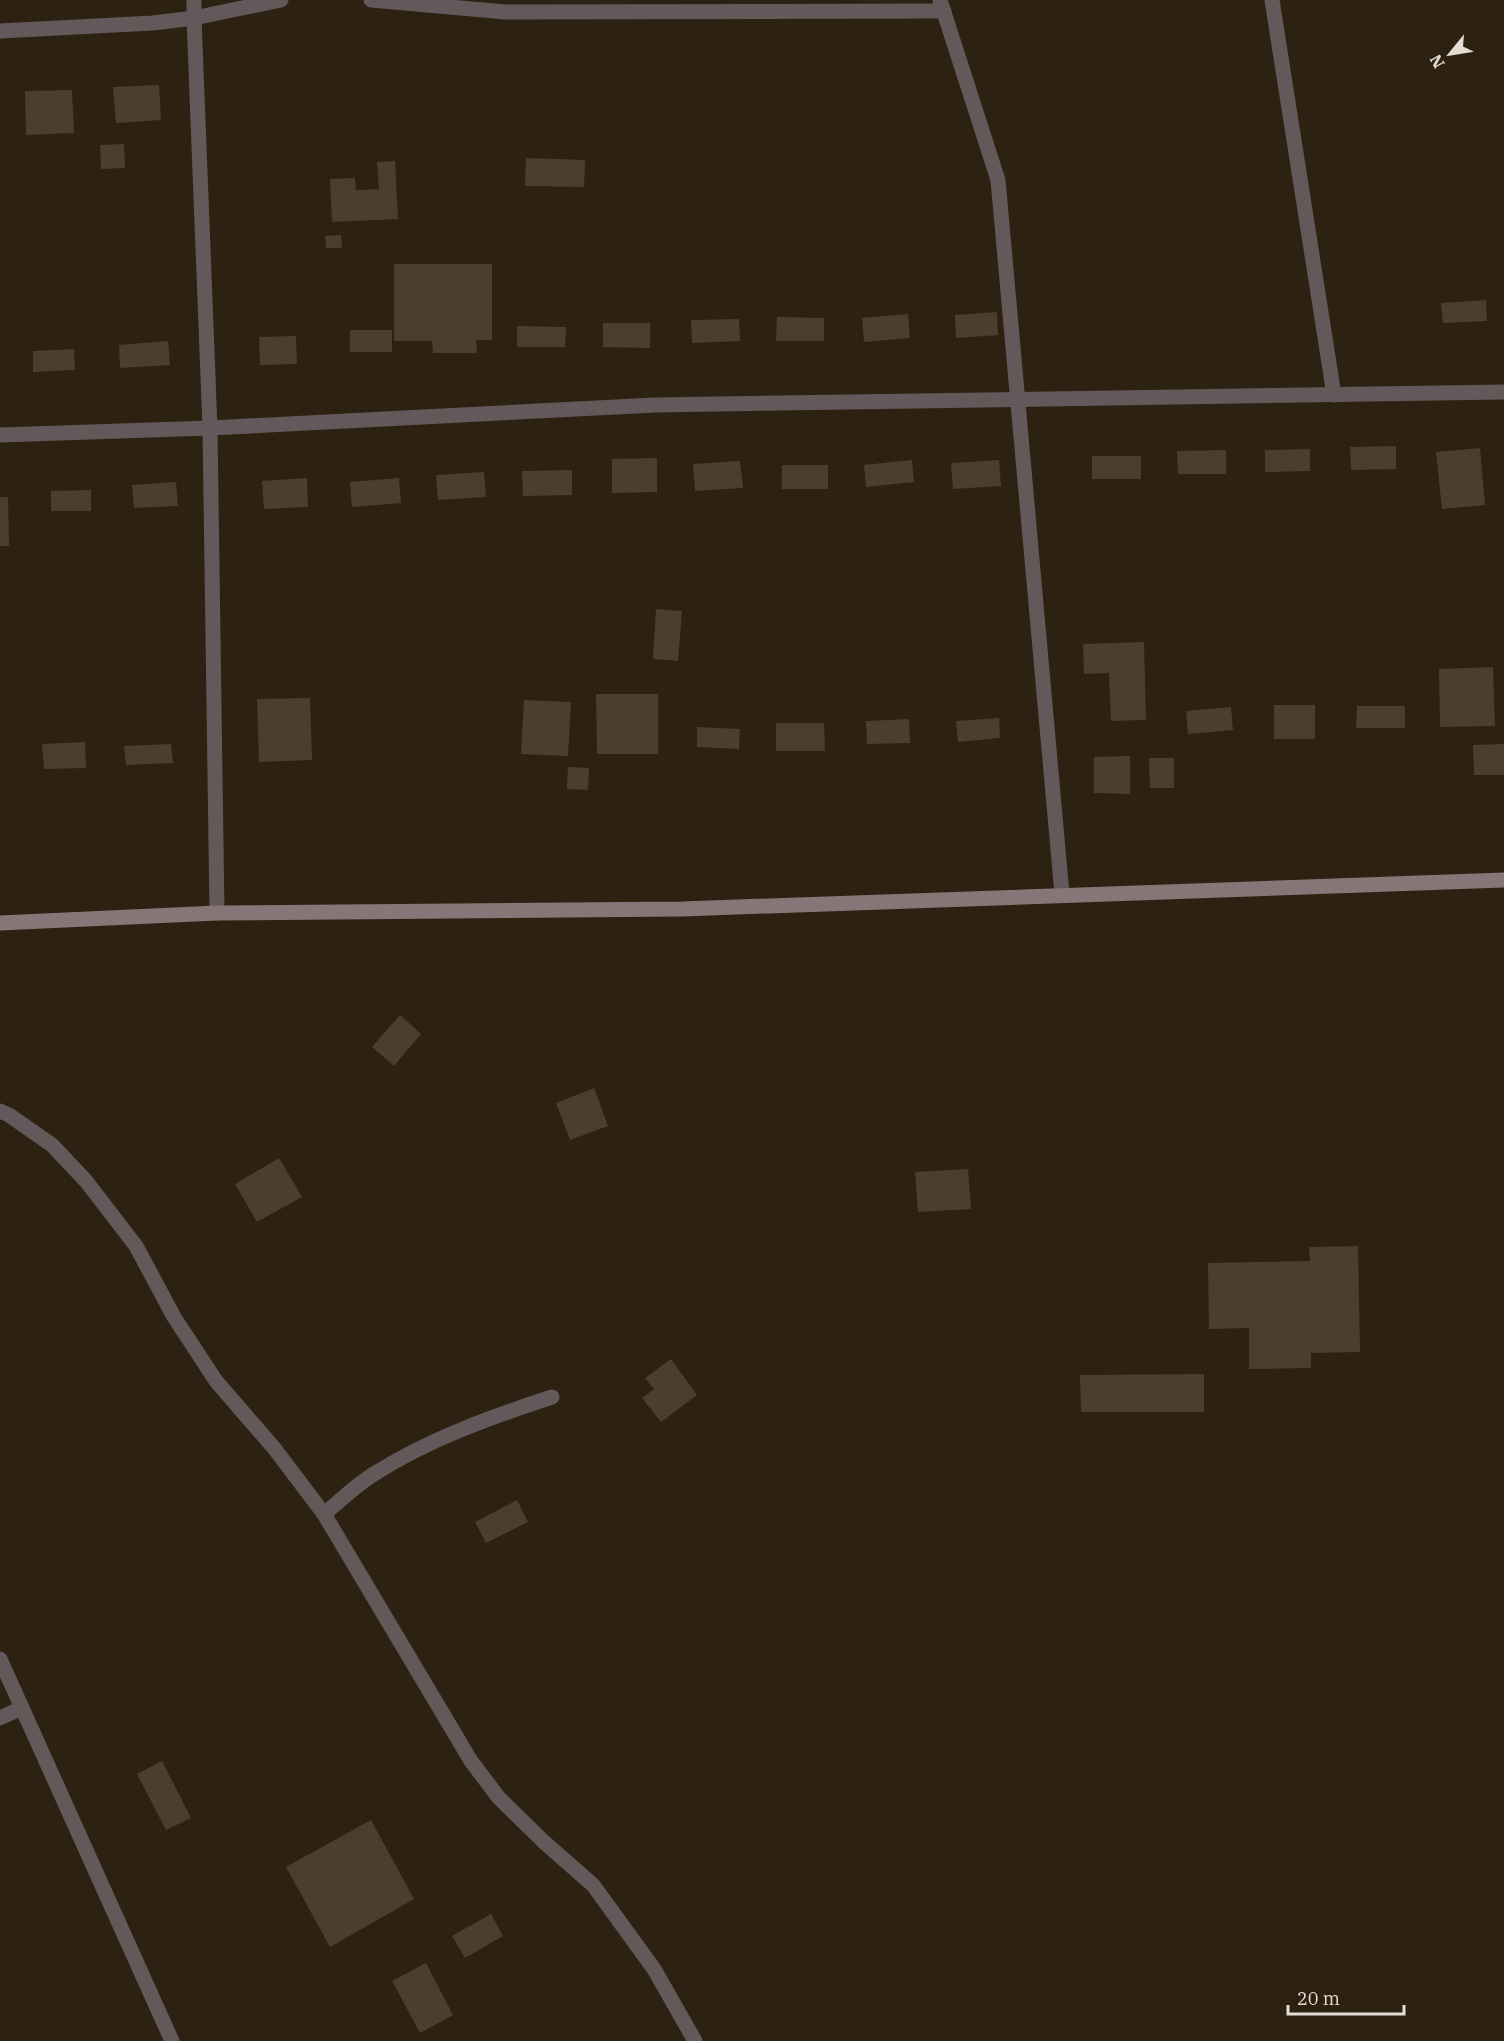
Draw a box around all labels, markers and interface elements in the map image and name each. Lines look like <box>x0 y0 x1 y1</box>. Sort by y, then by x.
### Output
north arrow <box>1420 24 1480 84</box>
text: N <box>1425 51 1449 72</box>
scale bar <box>1288 1978 1404 2016</box>
text: 20 m <box>1297 1987 1340 2010</box>

